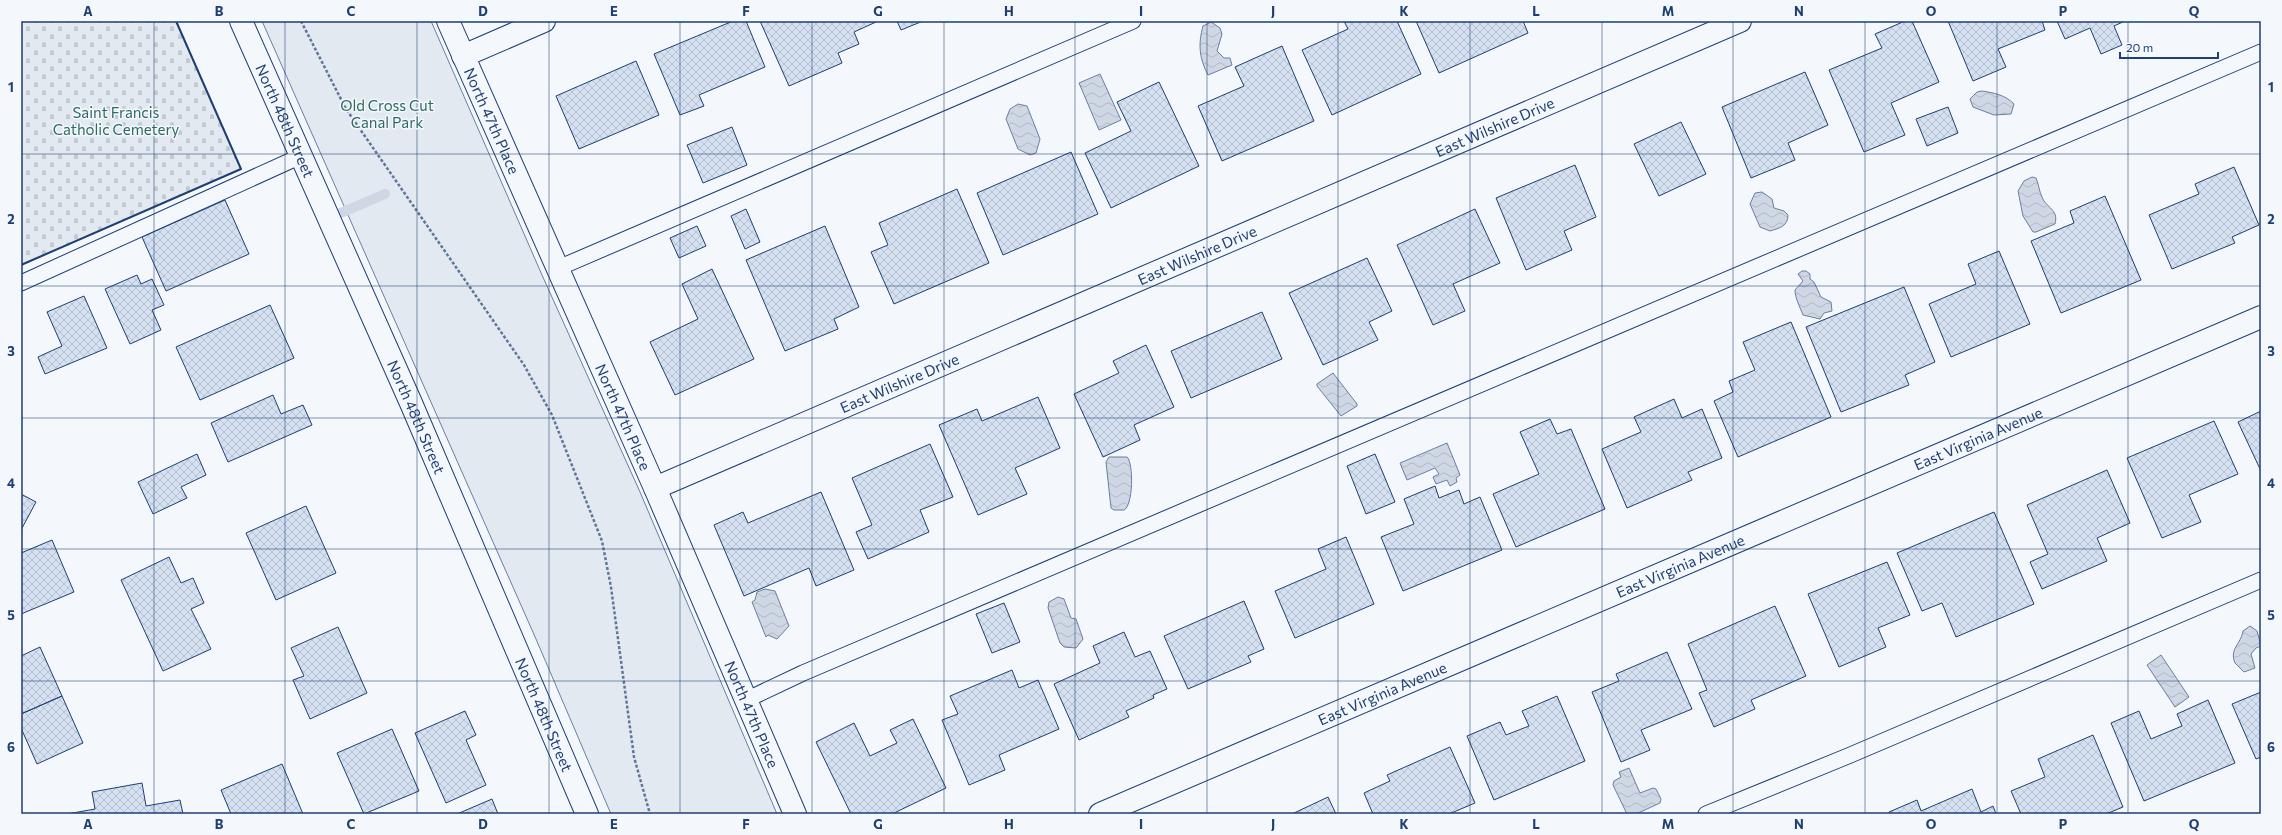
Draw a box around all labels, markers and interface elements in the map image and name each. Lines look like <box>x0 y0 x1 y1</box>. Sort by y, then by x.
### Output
text: A <box>83 3 93 19</box>
text: B <box>215 3 224 19</box>
text: C <box>347 3 356 19</box>
text: D <box>478 3 488 19</box>
text: E <box>610 3 618 19</box>
text: F <box>742 3 750 19</box>
text: G <box>873 3 883 19</box>
text: H <box>1004 3 1014 19</box>
text: I <box>1139 3 1143 19</box>
text: J <box>1271 3 1275 19</box>
text: K <box>1399 3 1409 19</box>
text: L <box>1532 3 1540 19</box>
text: M <box>1662 3 1674 19</box>
text: N <box>1794 3 1804 19</box>
text: O <box>1926 3 1937 19</box>
text: P <box>2059 3 2068 19</box>
text: Q <box>2189 3 2200 19</box>
scale bar <box>2120 34 2218 60</box>
text: 20 m <box>2126 40 2153 54</box>
street label: North 48th Street <box>252 61 318 180</box>
street label: North 47th Place <box>461 65 524 177</box>
text: 1 <box>8 79 14 95</box>
text: 1 <box>2268 79 2274 95</box>
street label: East Wilshire Drive <box>1432 93 1557 160</box>
park label: Old Cross Cut Canal Park <box>340 96 434 131</box>
park label: Saint Francis Catholic Cemetery <box>53 103 180 138</box>
text: 2 <box>7 211 15 227</box>
text: 2 <box>2267 211 2275 227</box>
street label: East Wilshire Drive <box>1135 221 1259 288</box>
text: 3 <box>7 343 15 359</box>
text: 3 <box>2267 343 2275 359</box>
street label: East Wilshire Drive <box>837 349 962 416</box>
street label: North 48th Street <box>384 357 449 476</box>
street label: North 47th Place <box>592 361 655 473</box>
street label: East Virginia Avenue <box>1911 403 2045 474</box>
text: 4 <box>7 475 15 491</box>
text: 4 <box>2267 475 2275 491</box>
street label: East Virginia Avenue <box>1613 530 1747 601</box>
text: 5 <box>7 607 15 623</box>
text: 5 <box>2267 607 2275 623</box>
street label: North 48th Street <box>512 655 577 774</box>
street label: North 47th Place <box>721 658 783 770</box>
street label: East Virginia Avenue <box>1315 658 1449 729</box>
text: 6 <box>7 739 15 755</box>
text: 6 <box>2267 739 2275 755</box>
text: A <box>83 816 93 832</box>
text: B <box>215 816 224 832</box>
text: C <box>347 816 356 832</box>
text: D <box>478 816 488 832</box>
text: E <box>610 816 618 832</box>
text: F <box>742 816 750 832</box>
text: G <box>873 816 883 832</box>
text: H <box>1004 816 1014 832</box>
text: I <box>1139 816 1143 832</box>
text: J <box>1271 816 1275 832</box>
text: K <box>1399 816 1409 832</box>
text: L <box>1532 816 1540 832</box>
text: M <box>1662 816 1674 832</box>
text: N <box>1794 816 1804 832</box>
text: O <box>1926 816 1937 832</box>
text: P <box>2059 816 2068 832</box>
text: Q <box>2189 816 2200 832</box>

